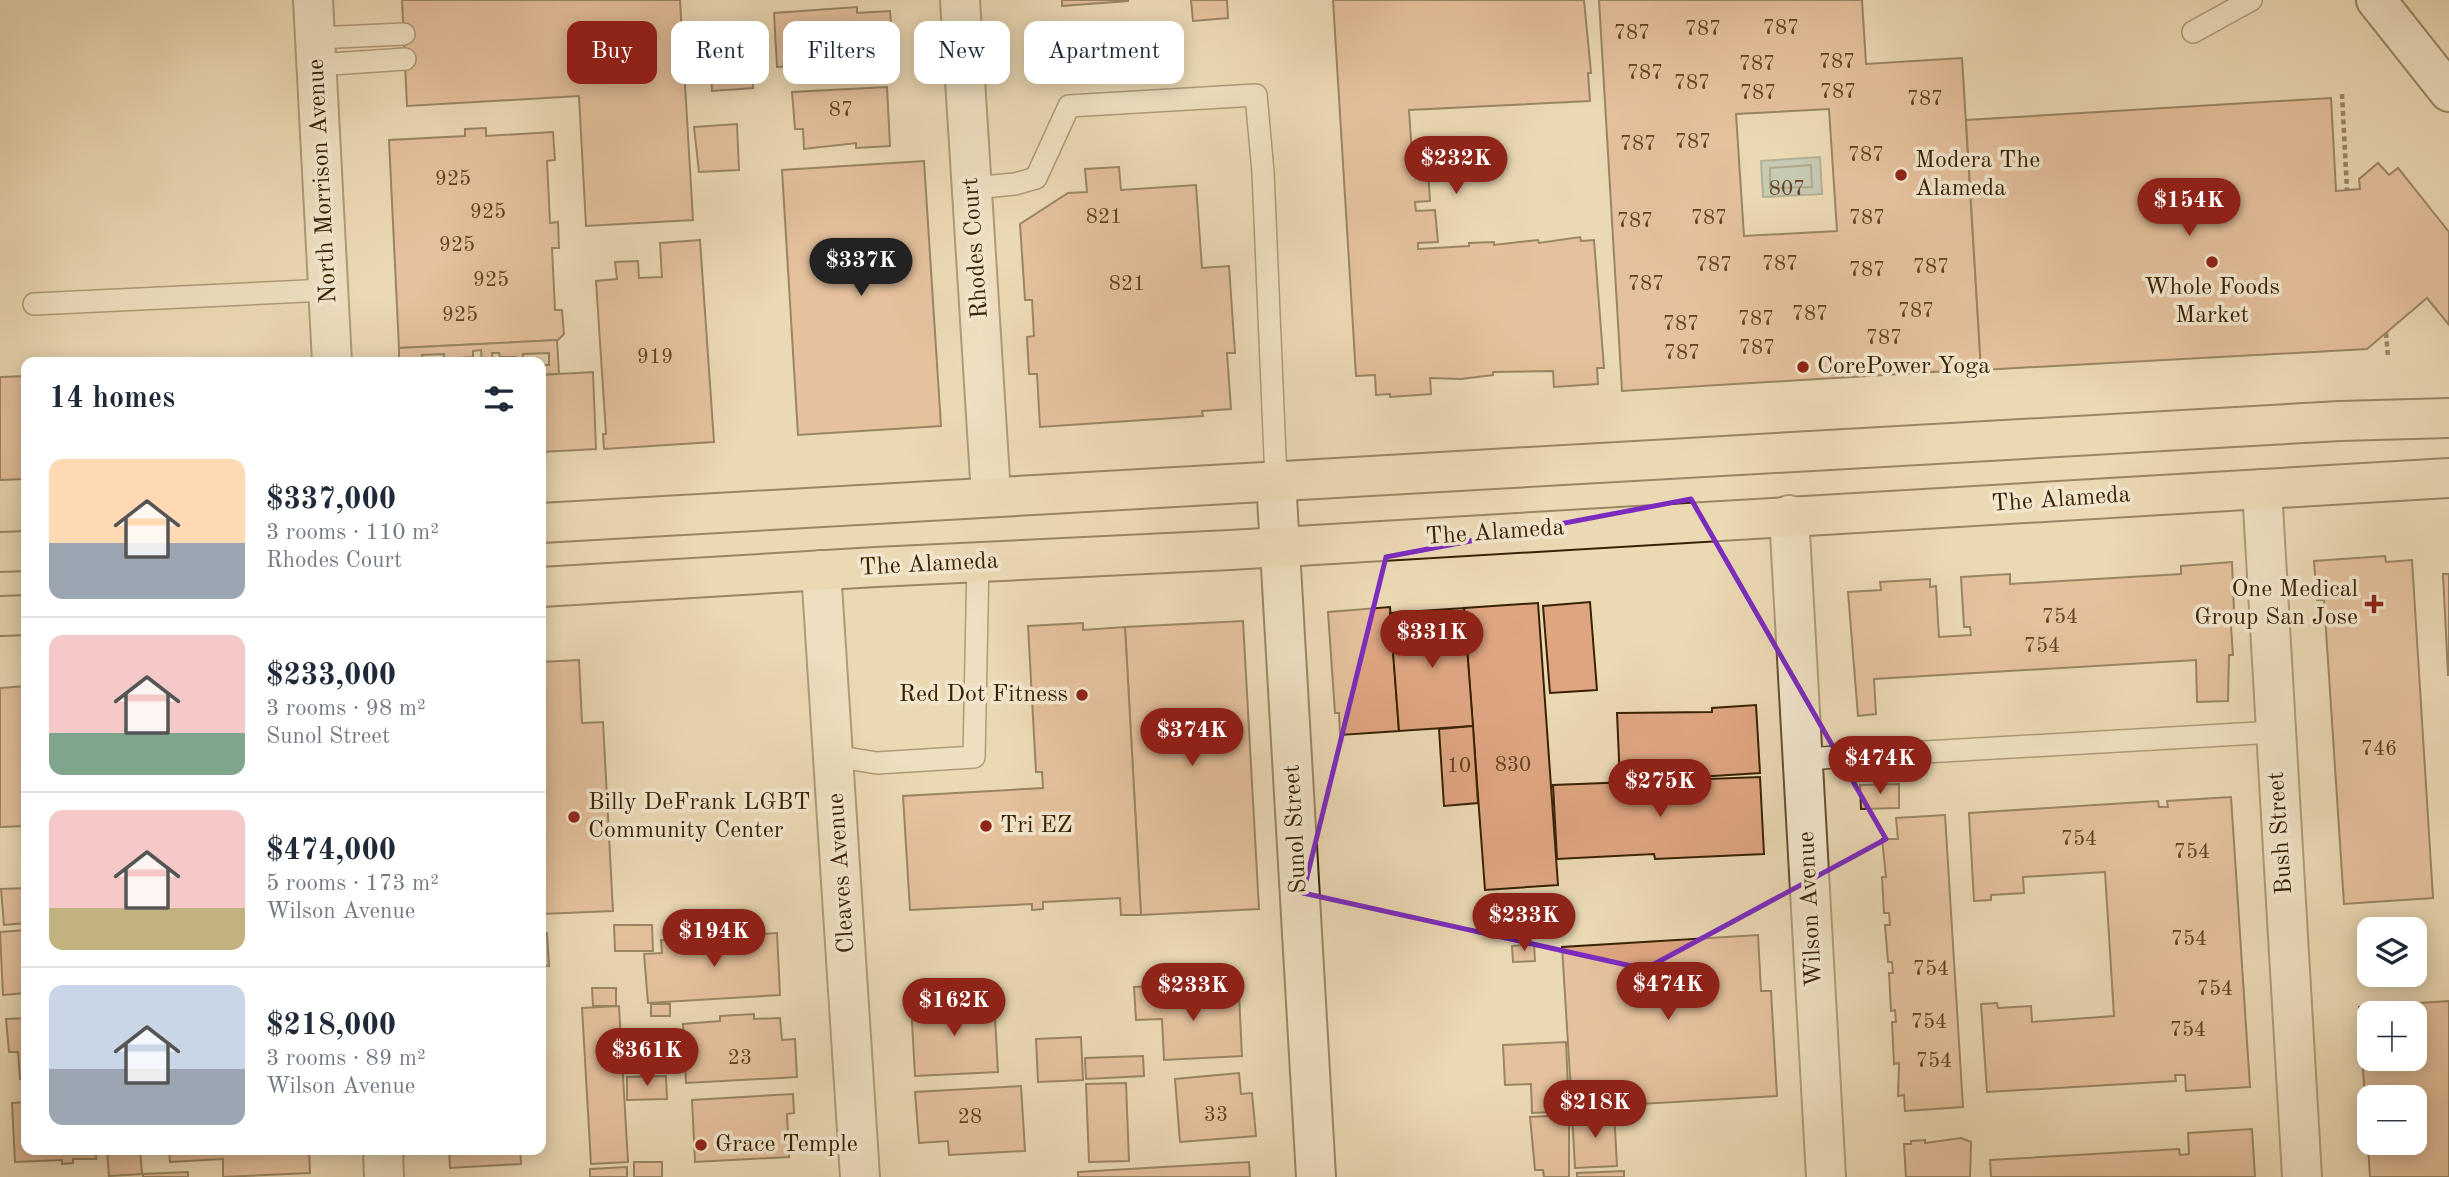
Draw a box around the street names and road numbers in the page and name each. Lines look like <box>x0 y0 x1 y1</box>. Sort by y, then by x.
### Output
street label: North Morrison Avenue <box>305 58 341 304</box>
street label: Rhodes Court <box>959 176 993 320</box>
street label: The Alameda <box>1991 483 2131 517</box>
street label: The Alameda <box>1425 516 1565 550</box>
street label: The Alameda <box>859 549 999 581</box>
street label: Sunol Street <box>1281 764 1311 894</box>
street label: Bush Street <box>2265 771 2297 895</box>
street label: Cleaves Avenue <box>824 792 860 954</box>
street label: Wilson Avenue <box>1795 831 1827 987</box>

